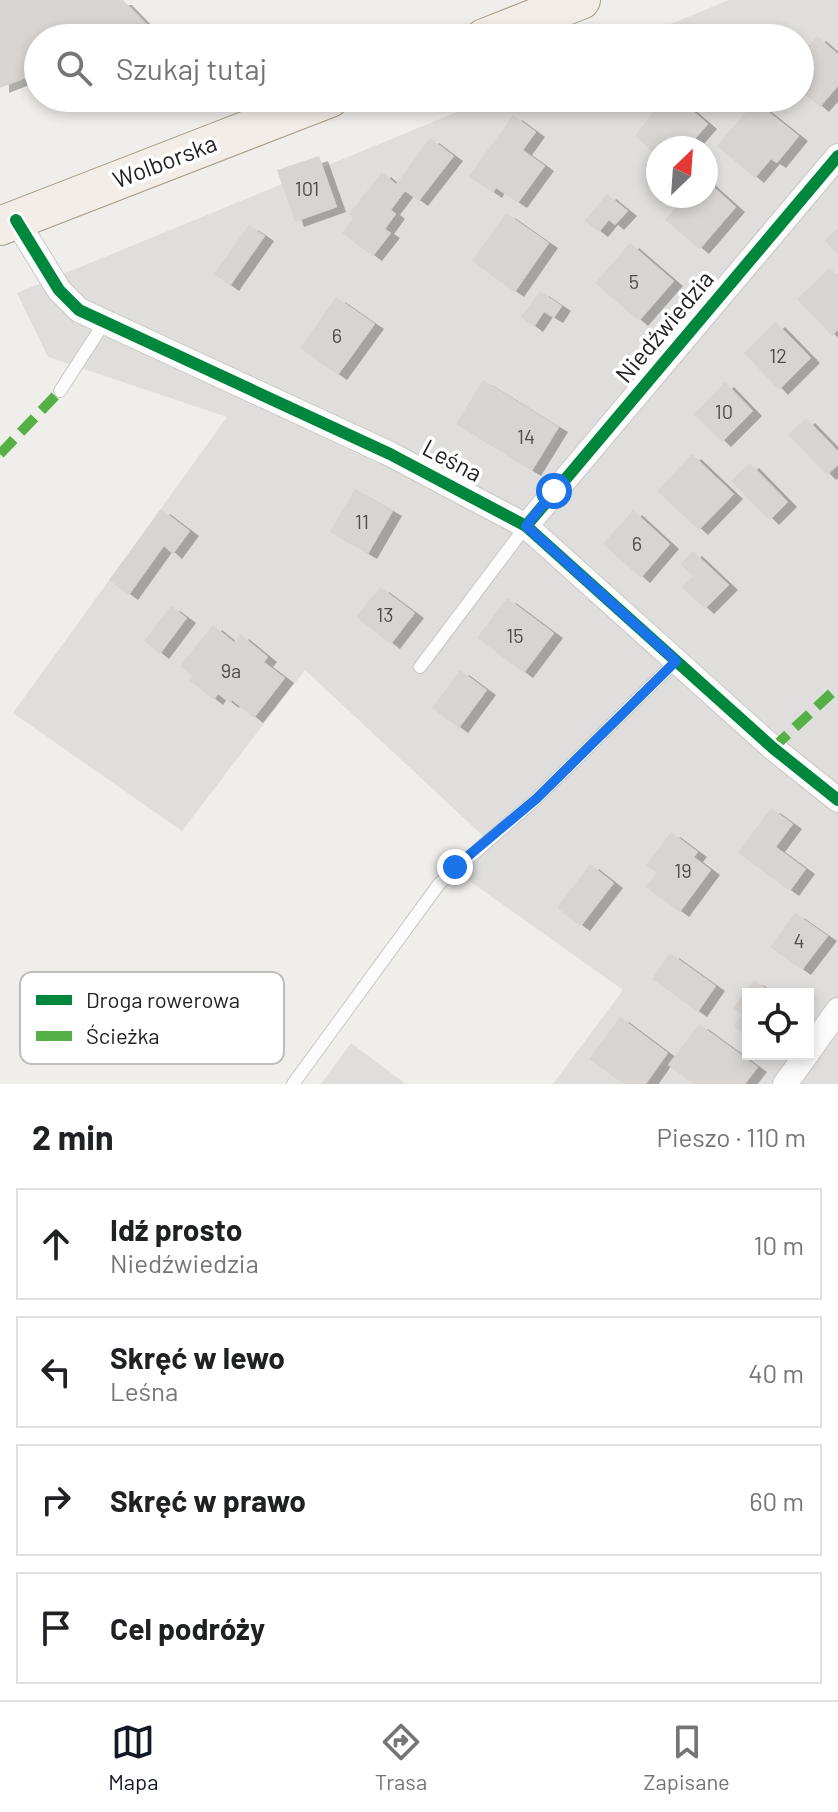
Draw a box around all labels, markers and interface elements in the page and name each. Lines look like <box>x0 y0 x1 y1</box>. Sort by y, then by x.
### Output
search box <box>24 24 814 112</box>
icon: search <box>52 46 96 90</box>
text: Szukaj tutaj <box>116 50 267 86</box>
street label: Wolborska <box>108 128 220 194</box>
north arrow <box>646 136 718 208</box>
house number: 101 <box>295 176 319 200</box>
street label: Niedźwiedzia <box>609 264 719 388</box>
house number: 5 <box>629 269 639 293</box>
house number: 6 <box>332 323 342 347</box>
house number: 12 <box>769 343 787 367</box>
house number: 10 <box>715 399 733 423</box>
house number: 14 <box>517 424 535 448</box>
street label: Leśna <box>418 432 487 487</box>
route start <box>536 473 572 509</box>
house number: 11 <box>355 509 369 533</box>
house number: 6 <box>632 531 642 555</box>
house number: 13 <box>376 602 394 626</box>
house number: 15 <box>506 623 524 647</box>
house number: 9a <box>221 658 241 682</box>
route end <box>437 849 473 885</box>
house number: 19 <box>674 858 692 882</box>
house number: 4 <box>793 928 805 952</box>
legend <box>20 972 284 1064</box>
text: Droga rowerowa <box>86 986 240 1012</box>
map controls <box>742 988 814 1060</box>
button: locate <box>742 988 814 1060</box>
text: Ścieżka <box>86 1022 159 1048</box>
text: 2 min <box>32 1116 114 1157</box>
text: Pieszo · 110 m <box>657 1121 806 1152</box>
text: Idź prosto <box>110 1211 242 1247</box>
icon: ahead <box>34 1222 78 1266</box>
text: 10 m <box>754 1229 804 1260</box>
text: Niedźwiedzia <box>110 1247 259 1278</box>
text: Skręć w lewo <box>110 1339 285 1375</box>
icon: left <box>34 1350 78 1394</box>
text: 40 m <box>748 1357 804 1388</box>
text: Leśna <box>110 1375 178 1406</box>
icon: right <box>34 1478 78 1522</box>
text: Skręć w prawo <box>110 1482 306 1518</box>
text: 60 m <box>749 1485 804 1516</box>
icon: arrive <box>34 1606 78 1650</box>
text: Cel podróży <box>110 1610 265 1646</box>
tab: Mapa <box>108 1720 159 1794</box>
tab: Trasa <box>375 1720 427 1794</box>
tab: Zapisane <box>643 1720 730 1794</box>

